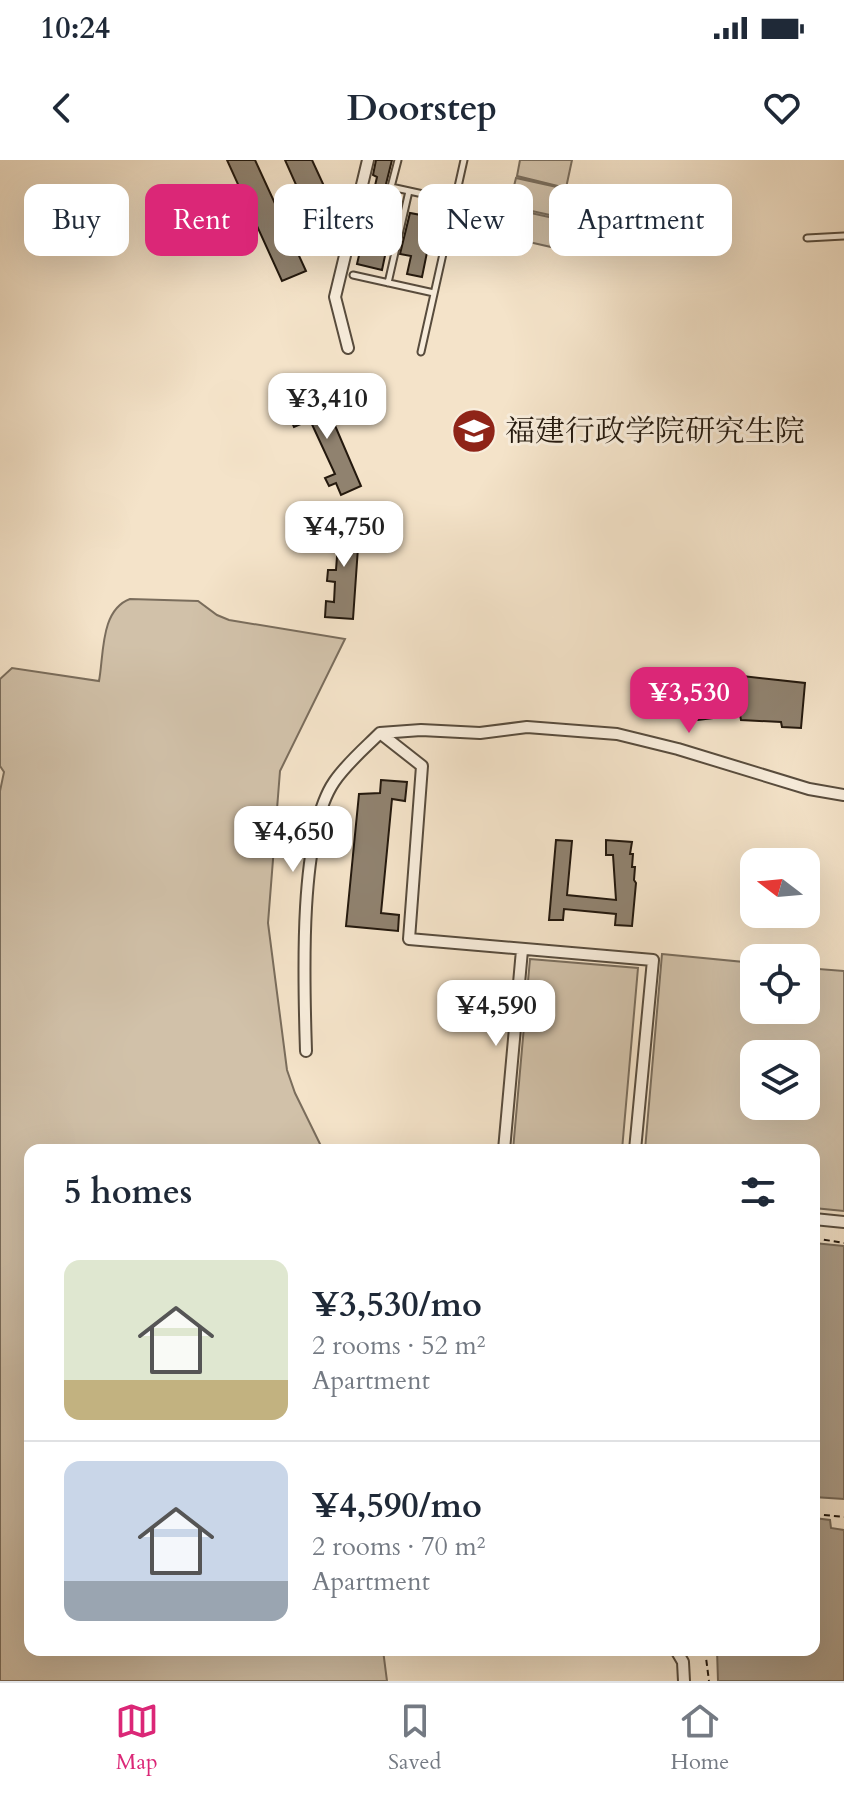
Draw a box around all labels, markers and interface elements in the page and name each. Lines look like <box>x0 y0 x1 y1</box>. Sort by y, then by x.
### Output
text: 10:24 <box>40 8 110 49</box>
text: Doorstep <box>347 84 497 133</box>
icon: back <box>40 86 84 130</box>
icon: heart <box>760 86 804 130</box>
chip: Buy <box>24 184 129 256</box>
chip: Rent <box>145 184 258 256</box>
chip: Filters <box>274 184 402 256</box>
chip: New <box>418 184 533 256</box>
chip: Apartment <box>549 184 732 256</box>
pin: ¥3,410 <box>262 373 392 441</box>
text: ¥3,410 <box>286 381 368 416</box>
school or university icon: 福建行政学院研究生院 <box>450 407 498 455</box>
place label: 福建行政学院研究生院 <box>505 411 805 452</box>
pin: ¥4,750 <box>279 501 409 569</box>
text: ¥4,750 <box>303 509 385 544</box>
pin: ¥3,530 <box>624 667 754 735</box>
text: ¥3,530 <box>648 675 730 710</box>
pin: ¥4,650 <box>228 806 358 874</box>
text: ¥4,650 <box>252 814 334 849</box>
north arrow <box>740 848 820 928</box>
map controls <box>740 848 820 1120</box>
button: locate <box>740 944 820 1024</box>
pin: ¥4,590 <box>431 980 561 1048</box>
text: ¥4,590 <box>455 988 537 1023</box>
button: layers <box>740 1040 820 1120</box>
text: 5 homes <box>64 1169 192 1215</box>
icon: filters <box>736 1170 780 1214</box>
text: ¥3,530/mo <box>312 1282 482 1328</box>
icon: home <box>128 1292 224 1388</box>
text: 2 rooms · 52 m² <box>312 1328 485 1363</box>
text: Apartment <box>312 1363 430 1398</box>
text: ¥4,590/mo <box>312 1483 482 1529</box>
icon: home <box>128 1493 224 1589</box>
text: 2 rooms · 70 m² <box>312 1529 485 1564</box>
text: Apartment <box>312 1564 430 1599</box>
tab: Map <box>115 1699 159 1777</box>
tab: Saved <box>388 1699 441 1777</box>
tab: Home <box>670 1699 729 1777</box>

